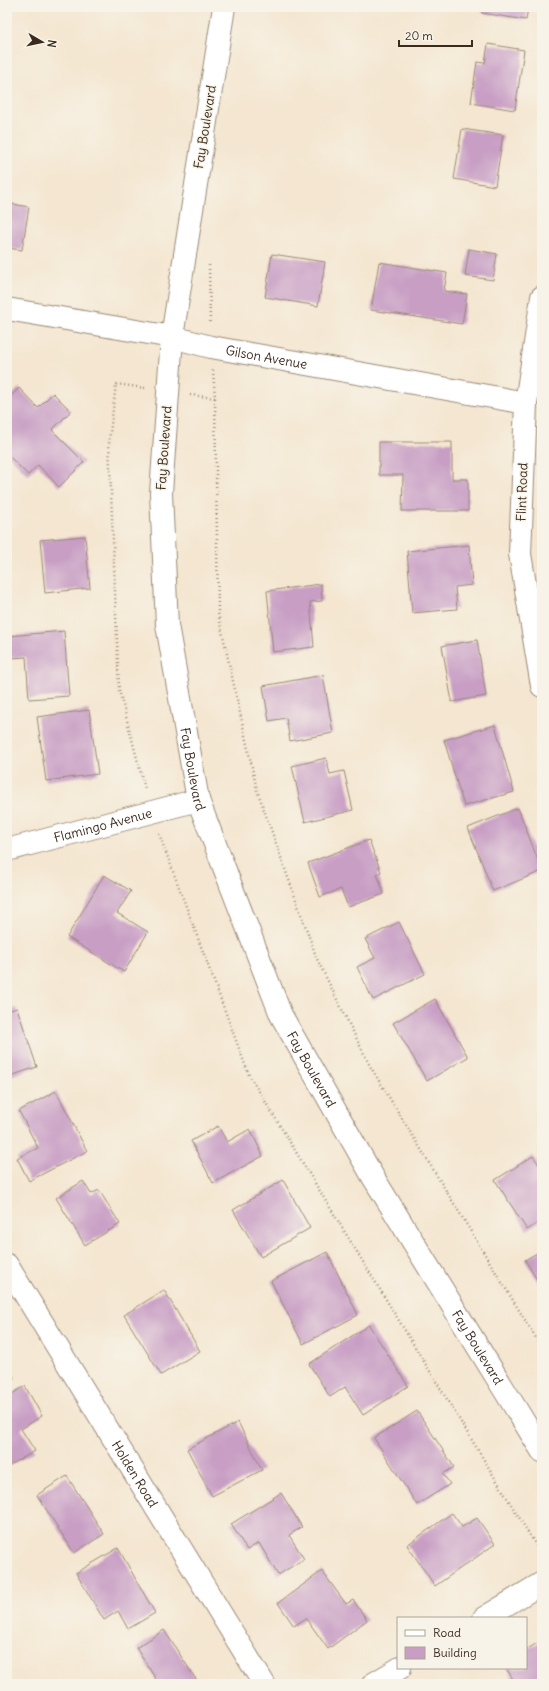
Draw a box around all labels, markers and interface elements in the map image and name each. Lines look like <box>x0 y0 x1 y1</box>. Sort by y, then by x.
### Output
north arrow <box>22 22 62 62</box>
scale bar <box>399 22 472 48</box>
text: 20 m <box>405 28 433 43</box>
text: N <box>44 39 59 48</box>
street label: Fay Boulevard <box>190 84 220 170</box>
street label: Gilson Avenue <box>224 341 309 372</box>
street label: Fay Boulevard <box>153 405 175 491</box>
street label: Flint Road <box>512 462 532 522</box>
street label: Fay Boulevard <box>177 726 210 814</box>
street label: Flamingo Avenue <box>52 804 154 846</box>
street label: Fay Boulevard <box>283 1028 340 1110</box>
street label: Fay Boulevard <box>449 1307 508 1388</box>
street label: Holden Road <box>108 1437 162 1511</box>
legend <box>397 1617 527 1669</box>
text: Road <box>433 1625 461 1640</box>
text: Building <box>433 1645 477 1660</box>

